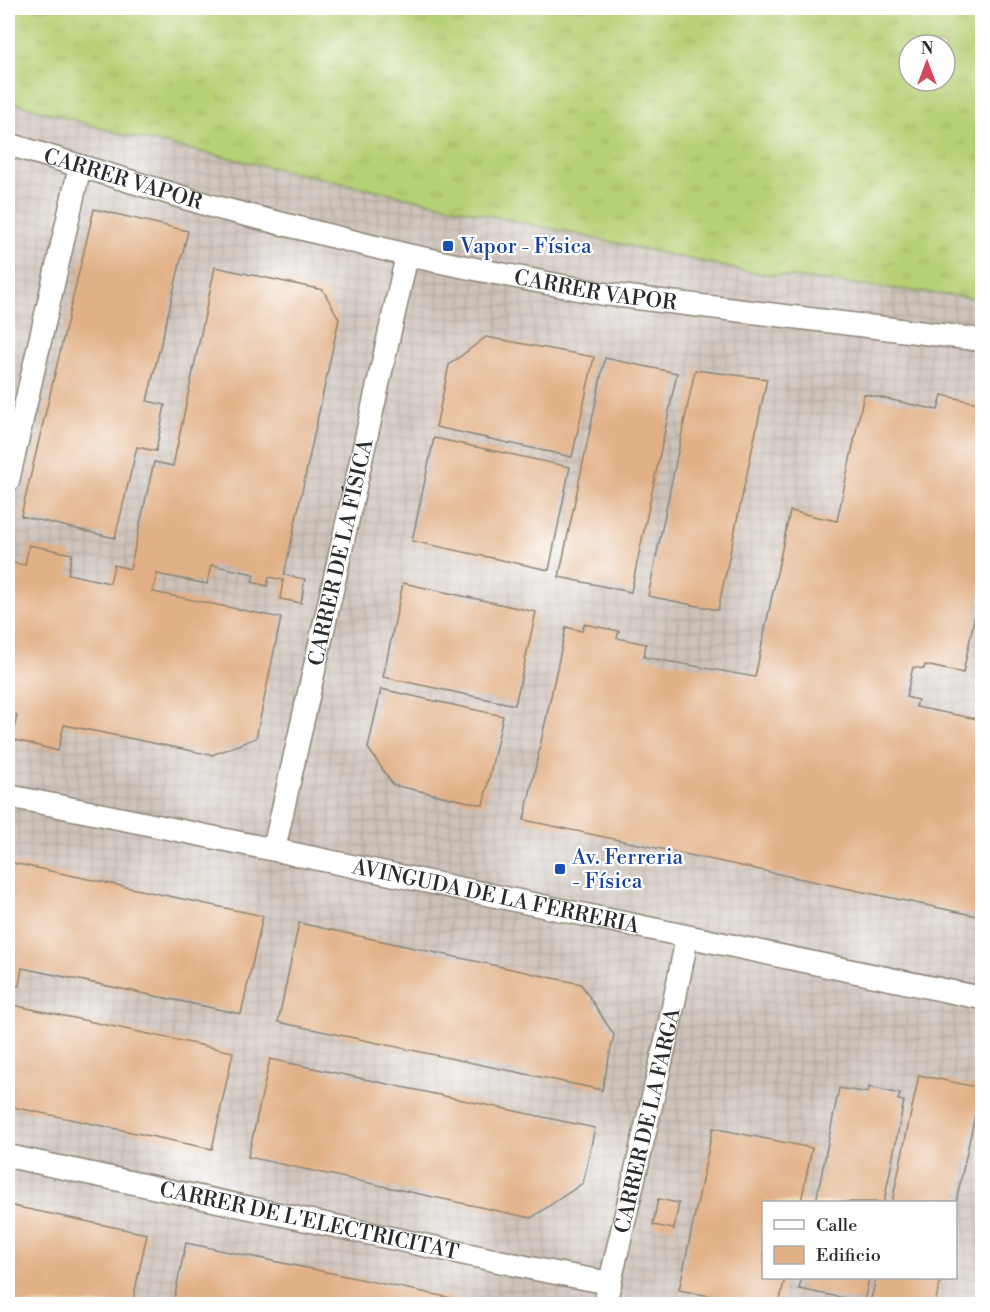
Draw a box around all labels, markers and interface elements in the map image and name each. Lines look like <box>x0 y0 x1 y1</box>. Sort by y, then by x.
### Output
north arrow <box>897 33 957 93</box>
text: N <box>921 39 934 59</box>
street label: CARRER VAPOR <box>40 144 205 216</box>
place label: Vapor - Física <box>459 234 592 260</box>
marker: Vapor - Física <box>441 239 455 253</box>
street label: CARRER VAPOR <box>512 265 678 317</box>
street label: CARRER DE LA FÍSICA <box>303 436 380 668</box>
place label: Av. Ferreria - Física <box>571 845 684 895</box>
street label: AVINGUDA DE LA FERRERIA <box>349 854 642 940</box>
marker: Av. Ferreria - Física <box>553 862 567 876</box>
street label: CARRER DE LA FARGA <box>610 1006 687 1236</box>
street label: CARRER DE L'ELECTRICITAT <box>157 1177 461 1266</box>
legend <box>762 1201 957 1279</box>
text: Calle <box>816 1214 857 1237</box>
text: Edificio <box>816 1244 881 1267</box>

